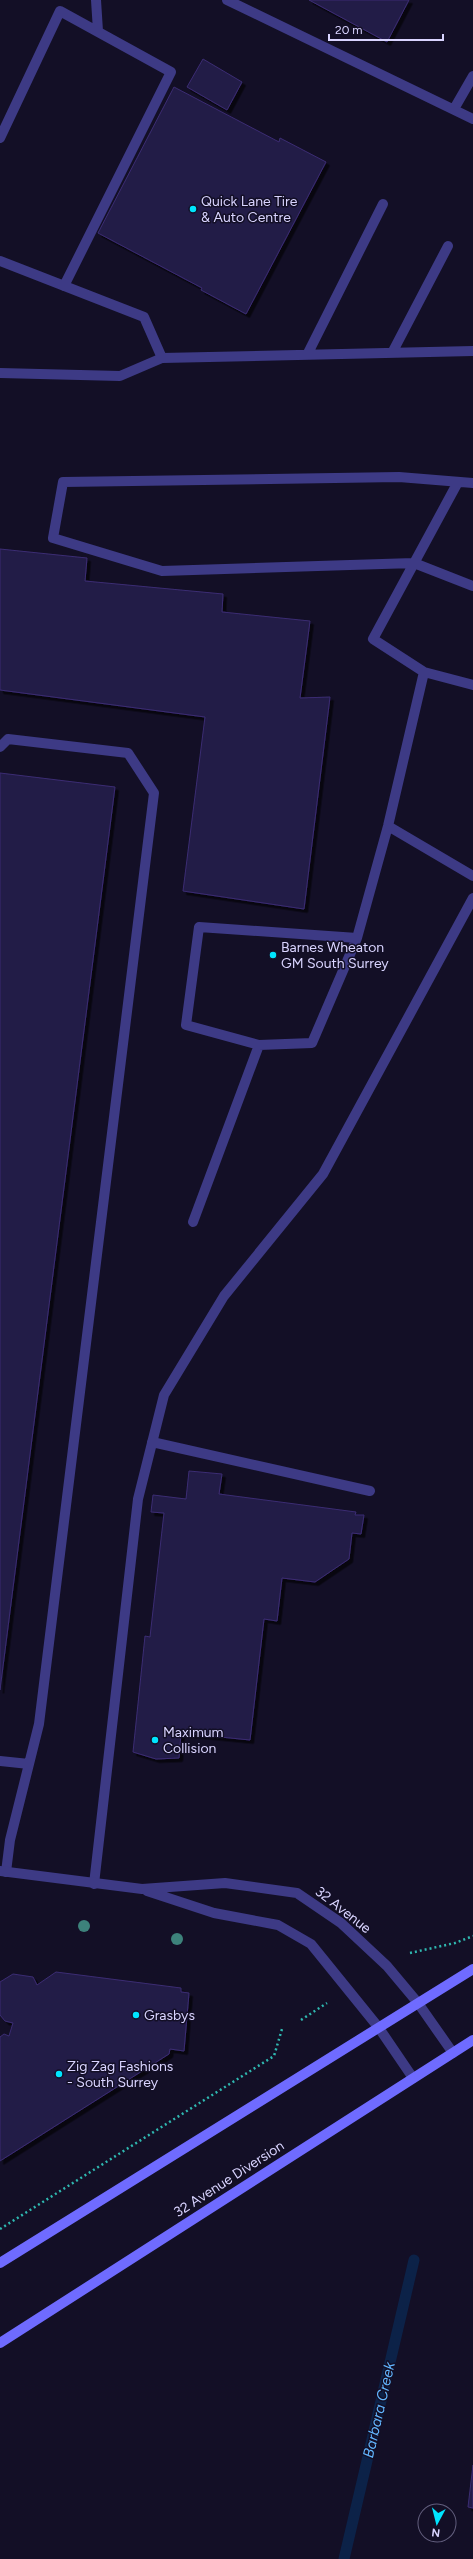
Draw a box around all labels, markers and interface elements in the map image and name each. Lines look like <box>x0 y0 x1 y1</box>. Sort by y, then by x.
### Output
scale bar <box>329 16 443 42</box>
text: 20 m <box>335 23 363 37</box>
place label: Quick Lane Tire & Auto Centre <box>201 193 298 226</box>
marker: Quick Lane Tire & Auto Centre <box>188 204 198 214</box>
place label: Barnes Wheaton GM South Surrey <box>281 939 389 972</box>
marker: Barnes Wheaton GM South Surrey <box>268 950 278 960</box>
place label: Maximum Collision <box>163 1724 224 1757</box>
marker: Maximum Collision <box>150 1735 160 1745</box>
street label: 32 Avenue <box>312 1883 375 1937</box>
place label: Grasbys <box>144 2007 195 2024</box>
marker: Grasbys <box>131 2010 141 2020</box>
place label: Zig Zag Fashions - South Surrey <box>67 2058 173 2091</box>
marker: Zig Zag Fashions - South Surrey <box>54 2069 64 2079</box>
street label: 32 Avenue Diversion <box>171 2137 287 2221</box>
water label: Barbara Creek <box>359 2360 399 2460</box>
north arrow <box>417 2503 457 2543</box>
text: N <box>431 2525 441 2539</box>

